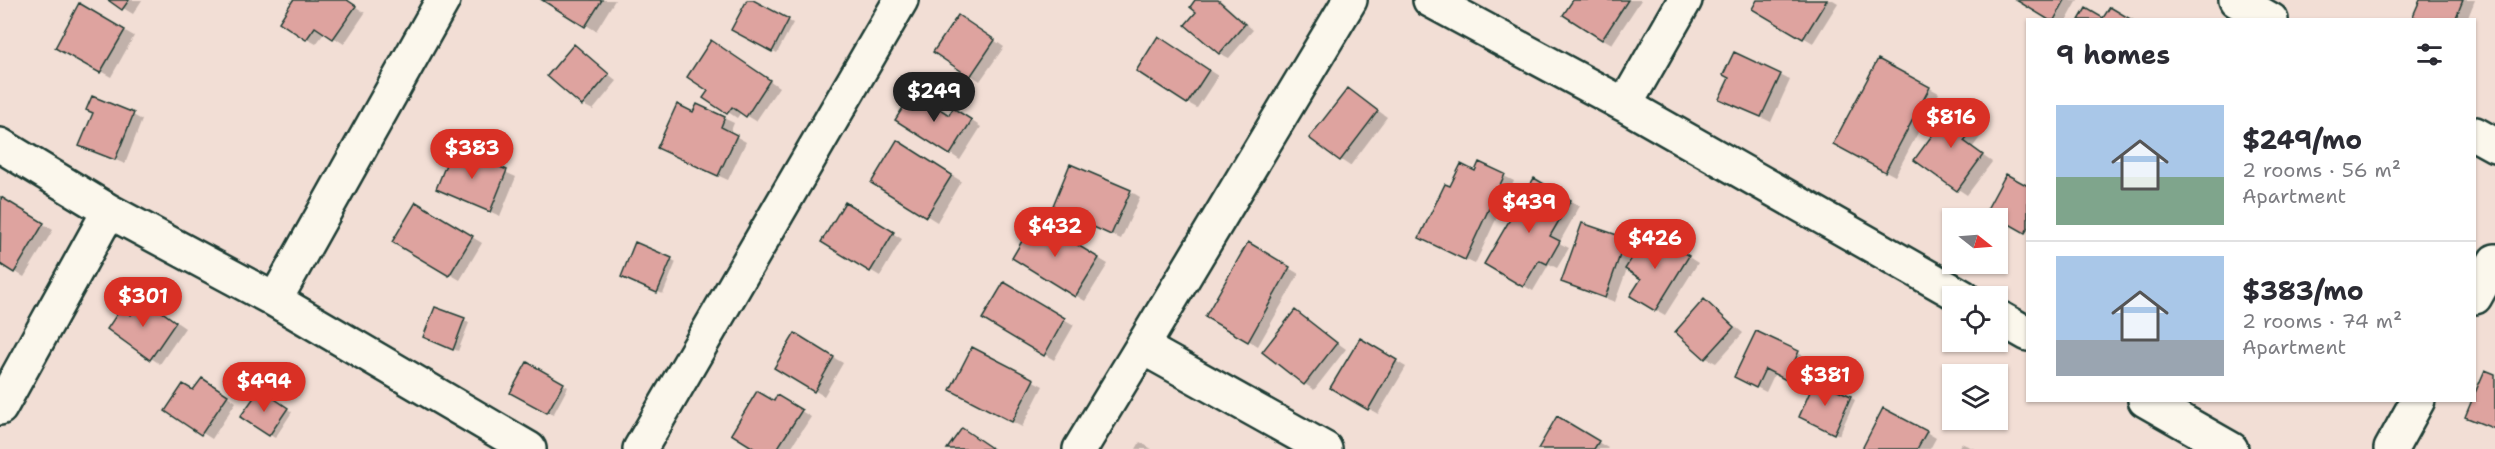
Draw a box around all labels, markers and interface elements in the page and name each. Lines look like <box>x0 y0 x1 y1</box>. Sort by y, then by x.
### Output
text: 9 homes <box>2056 37 2170 72</box>
icon: filters <box>2413 38 2446 71</box>
pin: $249 <box>898 72 970 123</box>
text: $249 <box>907 78 961 104</box>
pin: $816 <box>1915 98 1987 149</box>
text: $816 <box>1926 104 1976 130</box>
text: $249/mo <box>2242 122 2362 157</box>
pin: $383 <box>436 129 508 180</box>
icon: home <box>2104 129 2176 201</box>
text: $383 <box>444 135 500 161</box>
text: 2 rooms · 56 m² <box>2242 157 2401 183</box>
pin: $439 <box>1493 183 1565 234</box>
text: Apartment <box>2242 183 2346 209</box>
text: $439 <box>1502 189 1556 215</box>
pin: $432 <box>1019 207 1091 258</box>
north arrow <box>1942 208 2008 274</box>
map controls <box>1942 208 2008 430</box>
text: $432 <box>1028 213 1082 239</box>
pin: $426 <box>1619 219 1691 270</box>
text: $426 <box>1628 225 1682 251</box>
text: $383/mo <box>2242 273 2364 308</box>
pin: $301 <box>107 277 179 328</box>
icon: home <box>2104 280 2176 352</box>
text: $301 <box>118 283 168 309</box>
button: locate <box>1942 286 2008 352</box>
text: 2 rooms · 74 m² <box>2242 308 2402 334</box>
text: Apartment <box>2242 334 2346 360</box>
pin: $381 <box>1789 356 1861 407</box>
pin: $494 <box>228 362 300 413</box>
text: $381 <box>1800 362 1850 388</box>
button: layers <box>1942 364 2008 430</box>
text: $494 <box>237 368 291 394</box>

